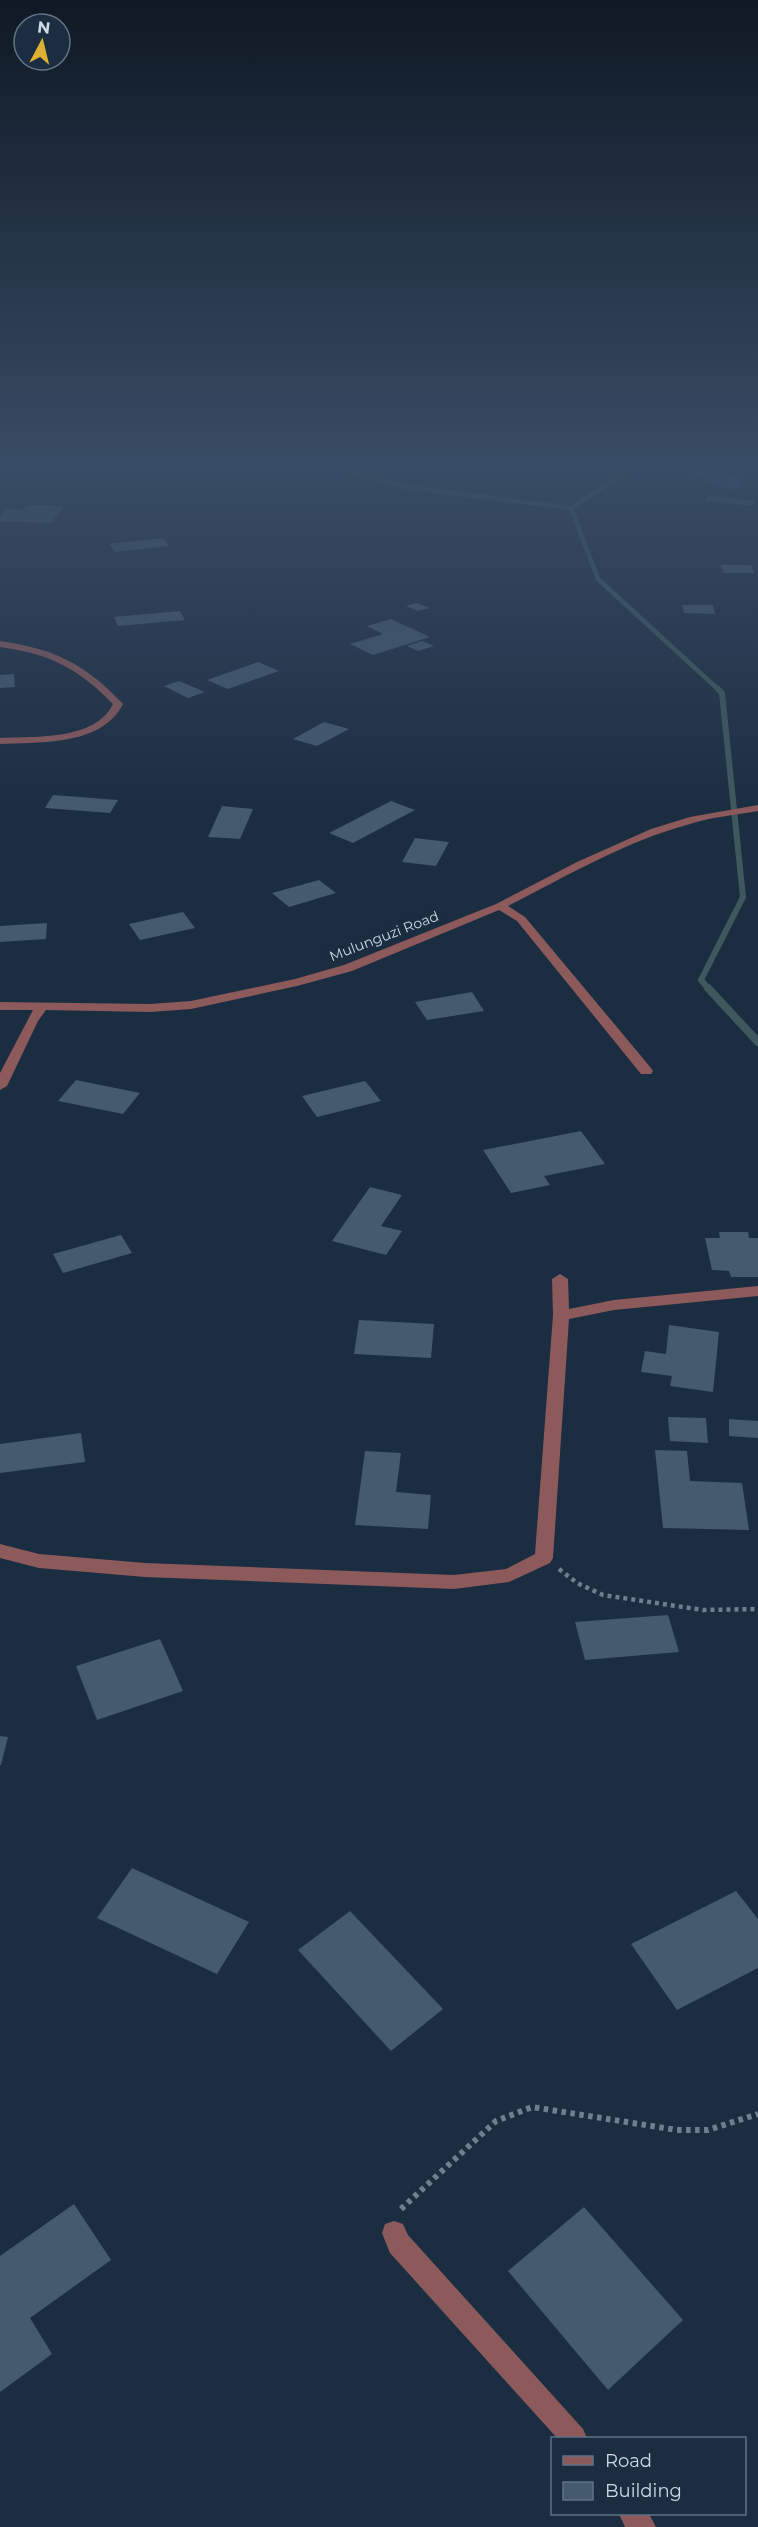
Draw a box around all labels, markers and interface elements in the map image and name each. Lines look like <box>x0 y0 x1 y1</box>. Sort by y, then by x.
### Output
north arrow <box>12 12 72 72</box>
text: N <box>36 17 51 38</box>
street label: Mulunguzi Road <box>327 907 441 965</box>
legend <box>551 2437 746 2515</box>
text: Road <box>605 2450 652 2472</box>
text: Building <box>605 2480 682 2502</box>

